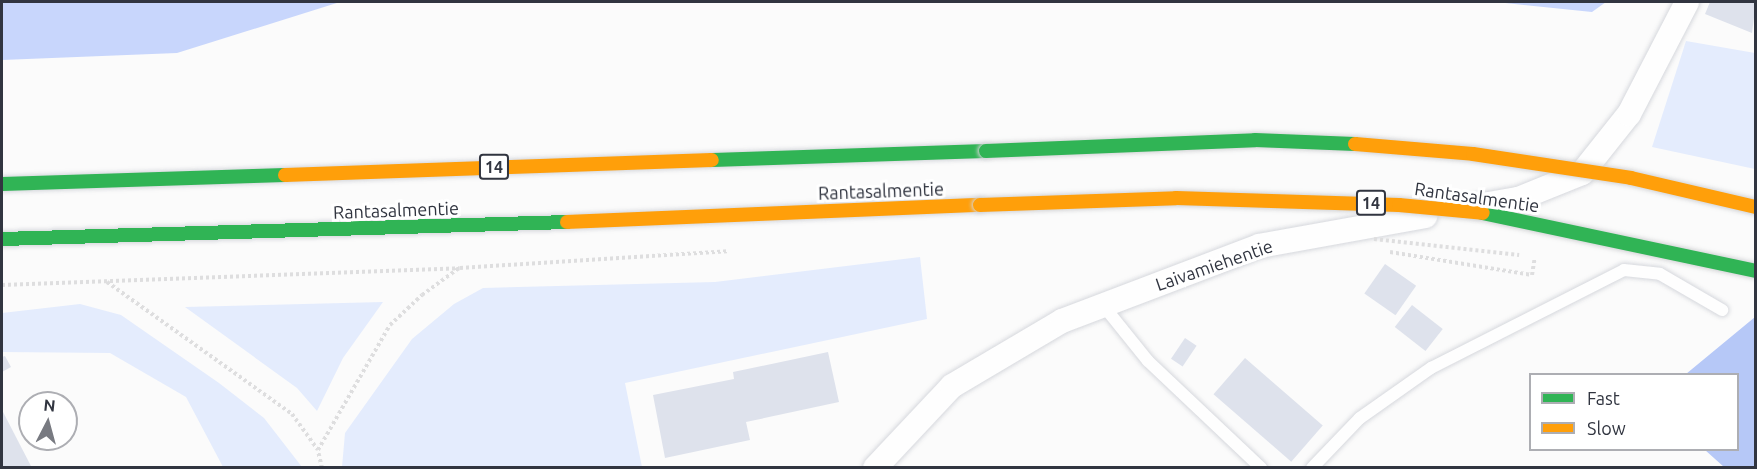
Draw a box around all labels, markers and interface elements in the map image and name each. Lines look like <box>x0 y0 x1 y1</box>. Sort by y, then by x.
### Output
road number: 14 <box>478 154 510 180</box>
street label: Rantasalmentie <box>818 178 944 204</box>
street label: Rantasalmentie <box>1413 178 1541 216</box>
road number: 14 <box>1354 190 1388 216</box>
street label: Rantasalmentie <box>333 197 459 223</box>
street label: Laivamiehentie <box>1153 235 1275 295</box>
legend <box>1529 373 1739 451</box>
text: Fast <box>1587 388 1620 408</box>
north arrow <box>18 391 78 451</box>
text: N <box>43 396 57 415</box>
text: Slow <box>1587 418 1626 438</box>

